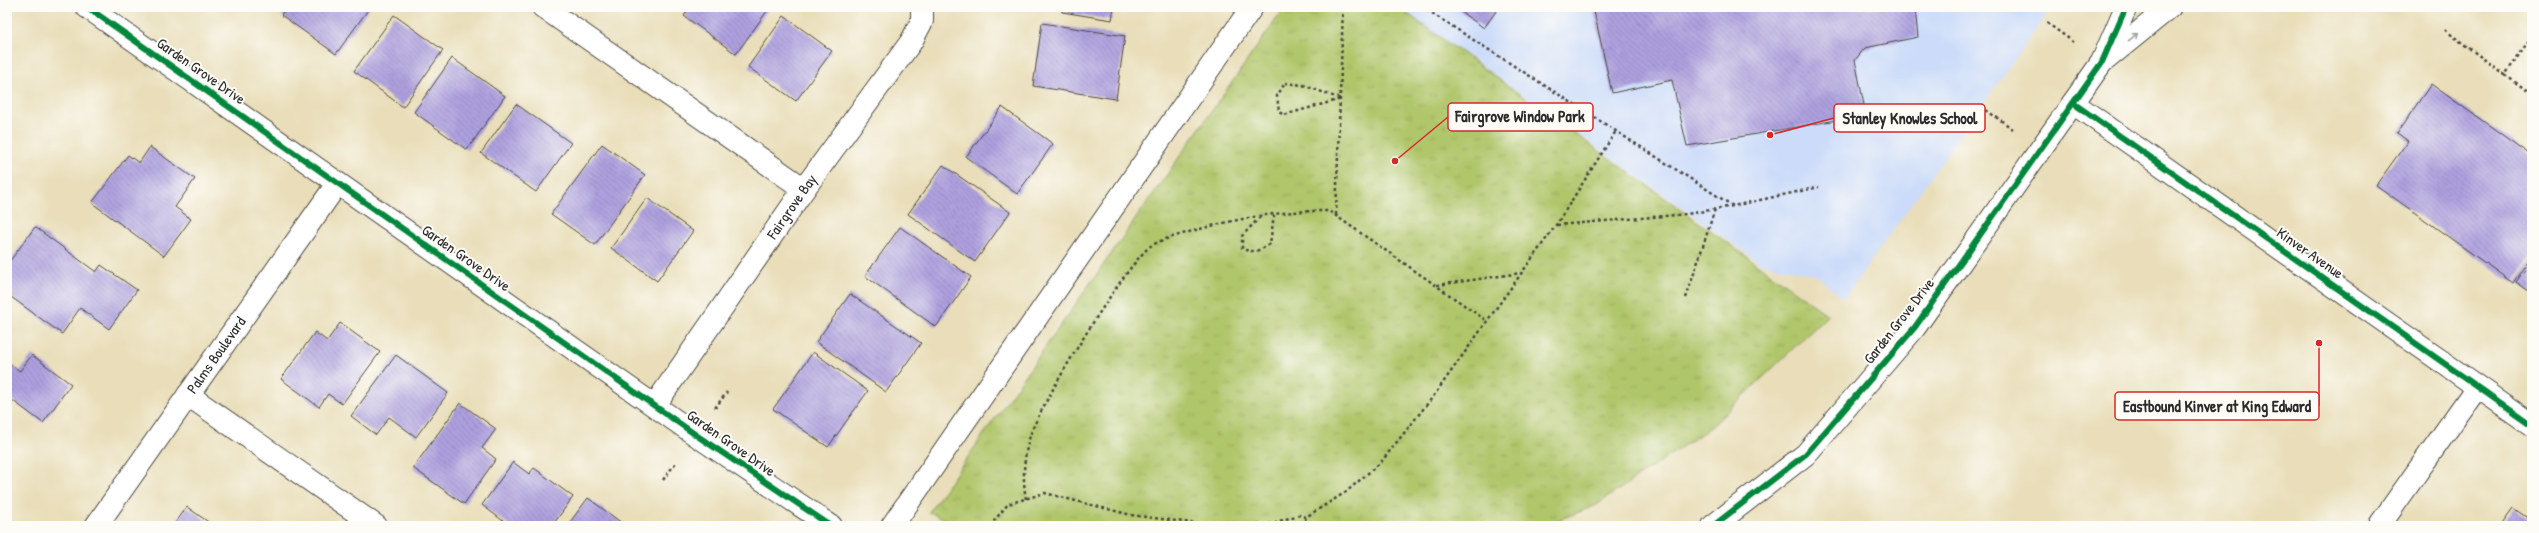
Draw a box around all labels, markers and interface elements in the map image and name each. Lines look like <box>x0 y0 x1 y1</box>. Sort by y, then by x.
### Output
street label: Garden Grove Drive <box>153 32 250 109</box>
one-way arrow <box>2127 33 2138 42</box>
callout: Fairgrove Window Park <box>1448 103 1593 131</box>
callout: Stanley Knowles School <box>1834 104 1985 132</box>
text: Fairgrove Window Park <box>1454 105 1585 128</box>
text: Stanley Knowles School <box>1843 107 1978 130</box>
street label: Fairgrove Bay <box>761 170 821 244</box>
street label: Garden Grove Drive <box>418 219 515 296</box>
street label: Kinver Avenue <box>2273 222 2348 283</box>
street label: Garden Grove Drive <box>1858 273 1939 368</box>
street label: Palms Boulevard <box>182 312 250 398</box>
callout: Eastbound Kinver at King Edward <box>2115 392 2319 420</box>
text: Eastbound Kinver at King Edward <box>2123 395 2312 418</box>
street label: Garden Grove Drive <box>683 404 780 481</box>

